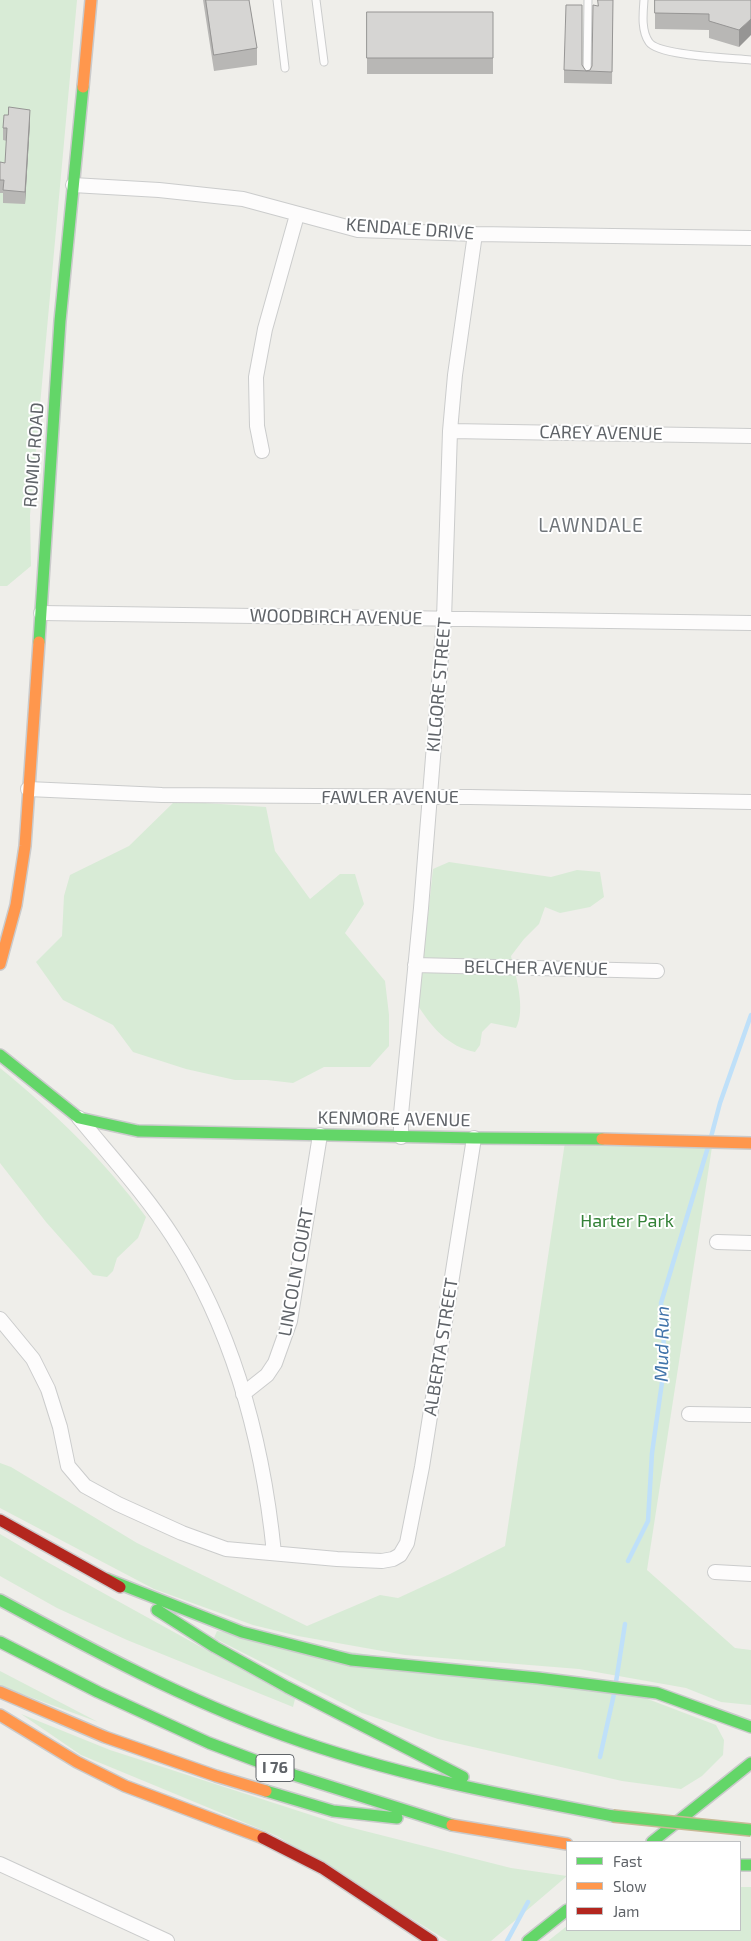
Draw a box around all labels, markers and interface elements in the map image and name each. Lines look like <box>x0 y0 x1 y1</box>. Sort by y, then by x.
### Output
street label: KENDALE DRIVE <box>345 214 475 244</box>
street label: ROMIG ROAD <box>20 402 48 508</box>
street label: CAREY AVENUE <box>539 421 663 445</box>
district label: LAWNDALE <box>537 515 645 537</box>
street label: WOODBIRCH AVENUE <box>249 605 423 629</box>
street label: KILGORE STREET <box>422 617 456 753</box>
street label: FAWLER AVENUE <box>321 786 459 808</box>
street label: BELCHER AVENUE <box>464 956 608 980</box>
street label: KENMORE AVENUE <box>317 1107 471 1131</box>
street label: LINCOLN COURT <box>274 1206 318 1338</box>
park label: Harter Park <box>580 1210 674 1232</box>
street label: ALBERTA STREET <box>419 1276 463 1418</box>
water label: Mud Run <box>650 1306 674 1382</box>
road number: I 76 <box>256 1755 294 1782</box>
legend <box>566 1841 741 1931</box>
text: Fast <box>613 1852 642 1870</box>
text: Slow <box>613 1877 647 1895</box>
text: Jam <box>613 1902 639 1920</box>

